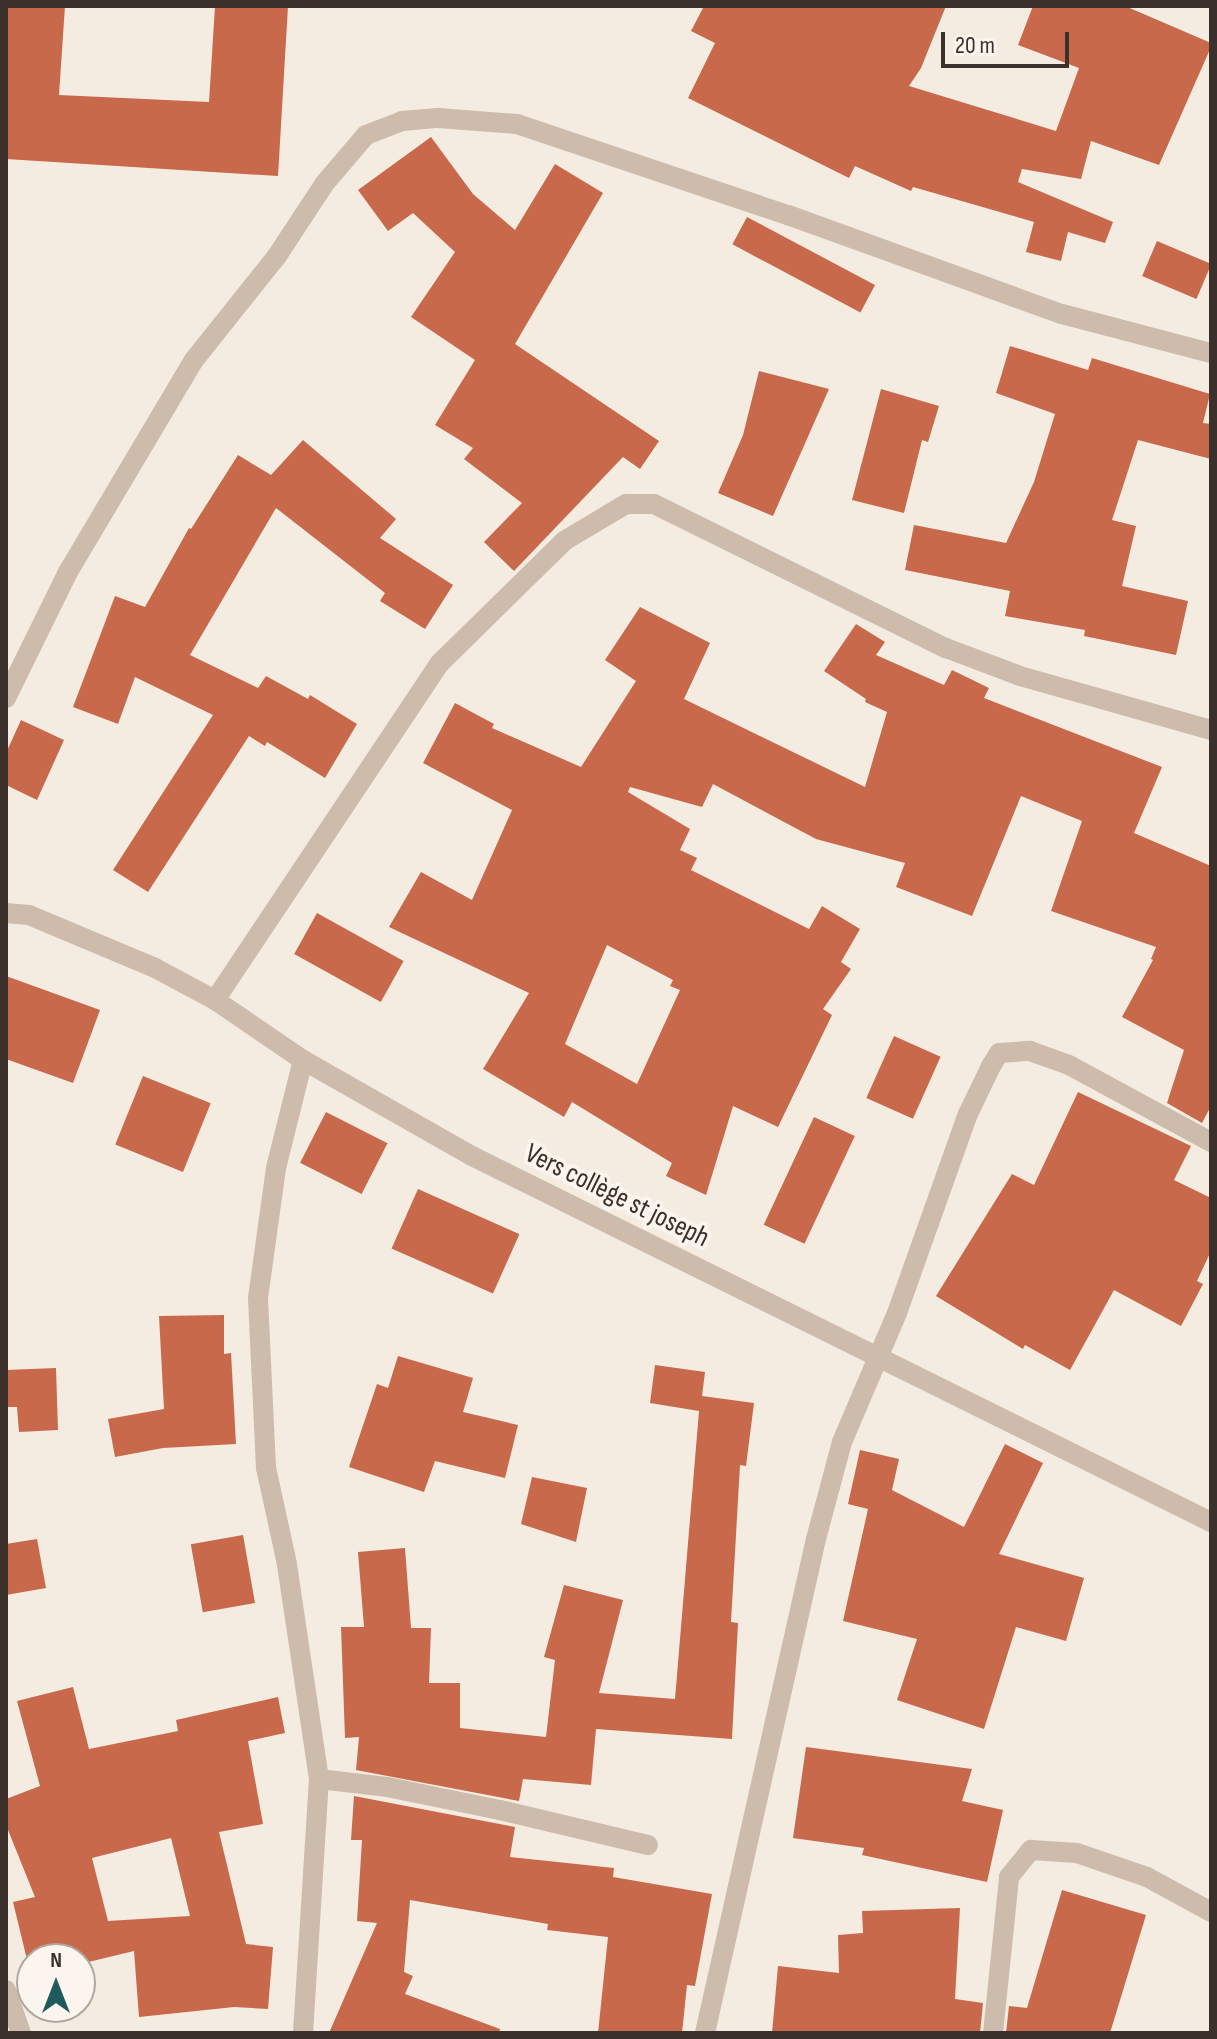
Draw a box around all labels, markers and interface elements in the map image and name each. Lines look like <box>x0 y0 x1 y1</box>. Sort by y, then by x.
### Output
scale bar <box>945 16 1073 66</box>
text: 20 m <box>955 31 995 60</box>
street label: Vers collège st joseph <box>519 1137 715 1255</box>
north arrow <box>16 1943 96 2023</box>
text: N <box>50 1947 62 1974</box>

